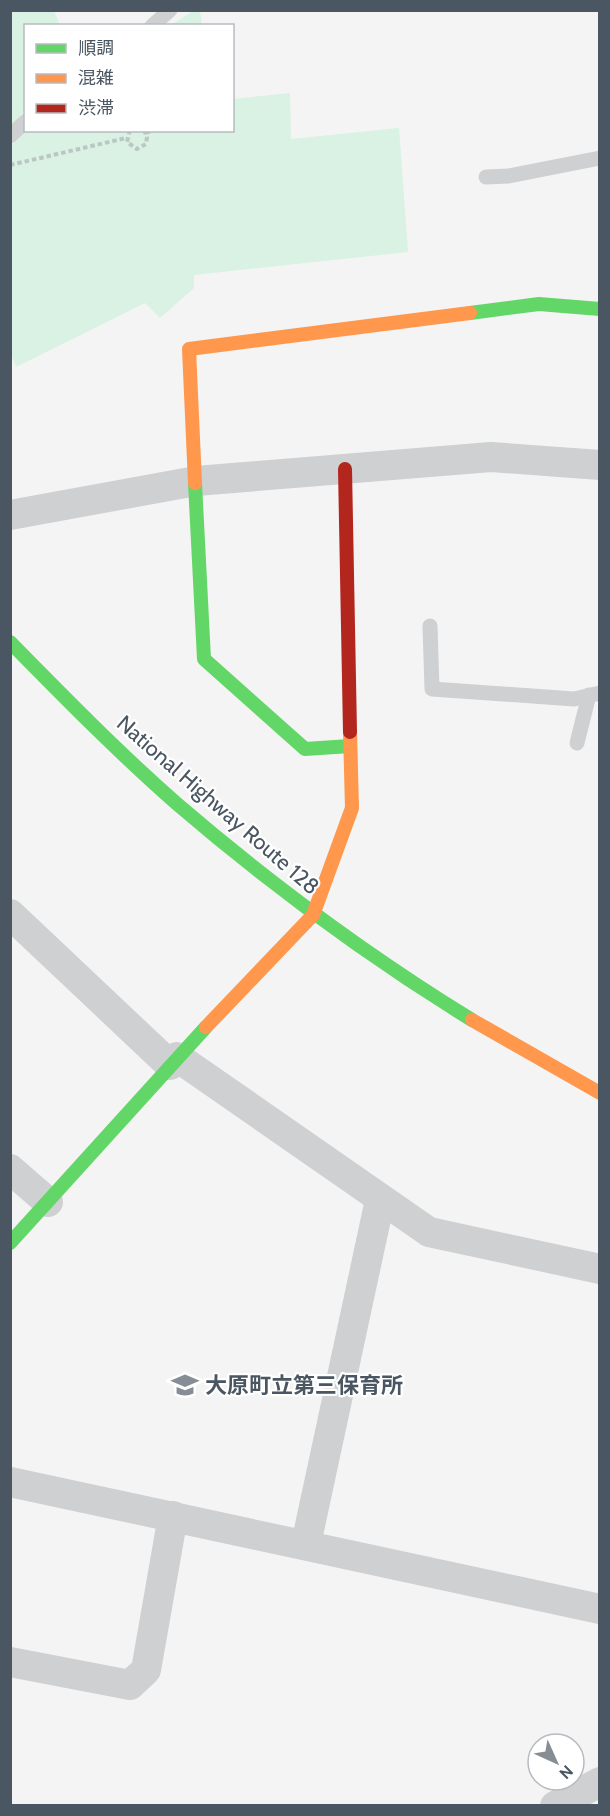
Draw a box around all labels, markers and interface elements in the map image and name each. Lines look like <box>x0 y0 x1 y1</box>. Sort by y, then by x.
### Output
legend <box>24 24 234 132</box>
text: 順調 <box>78 37 114 59</box>
text: 混雑 <box>78 67 114 89</box>
text: 渋滞 <box>78 97 114 119</box>
street label: National Highway Route 128 <box>111 710 325 900</box>
school or university icon: 大原町立第三保育所 <box>170 1370 200 1400</box>
place label: 大原町立第三保育所 <box>205 1372 403 1399</box>
north arrow <box>526 1732 586 1792</box>
text: N <box>556 1762 577 1783</box>

